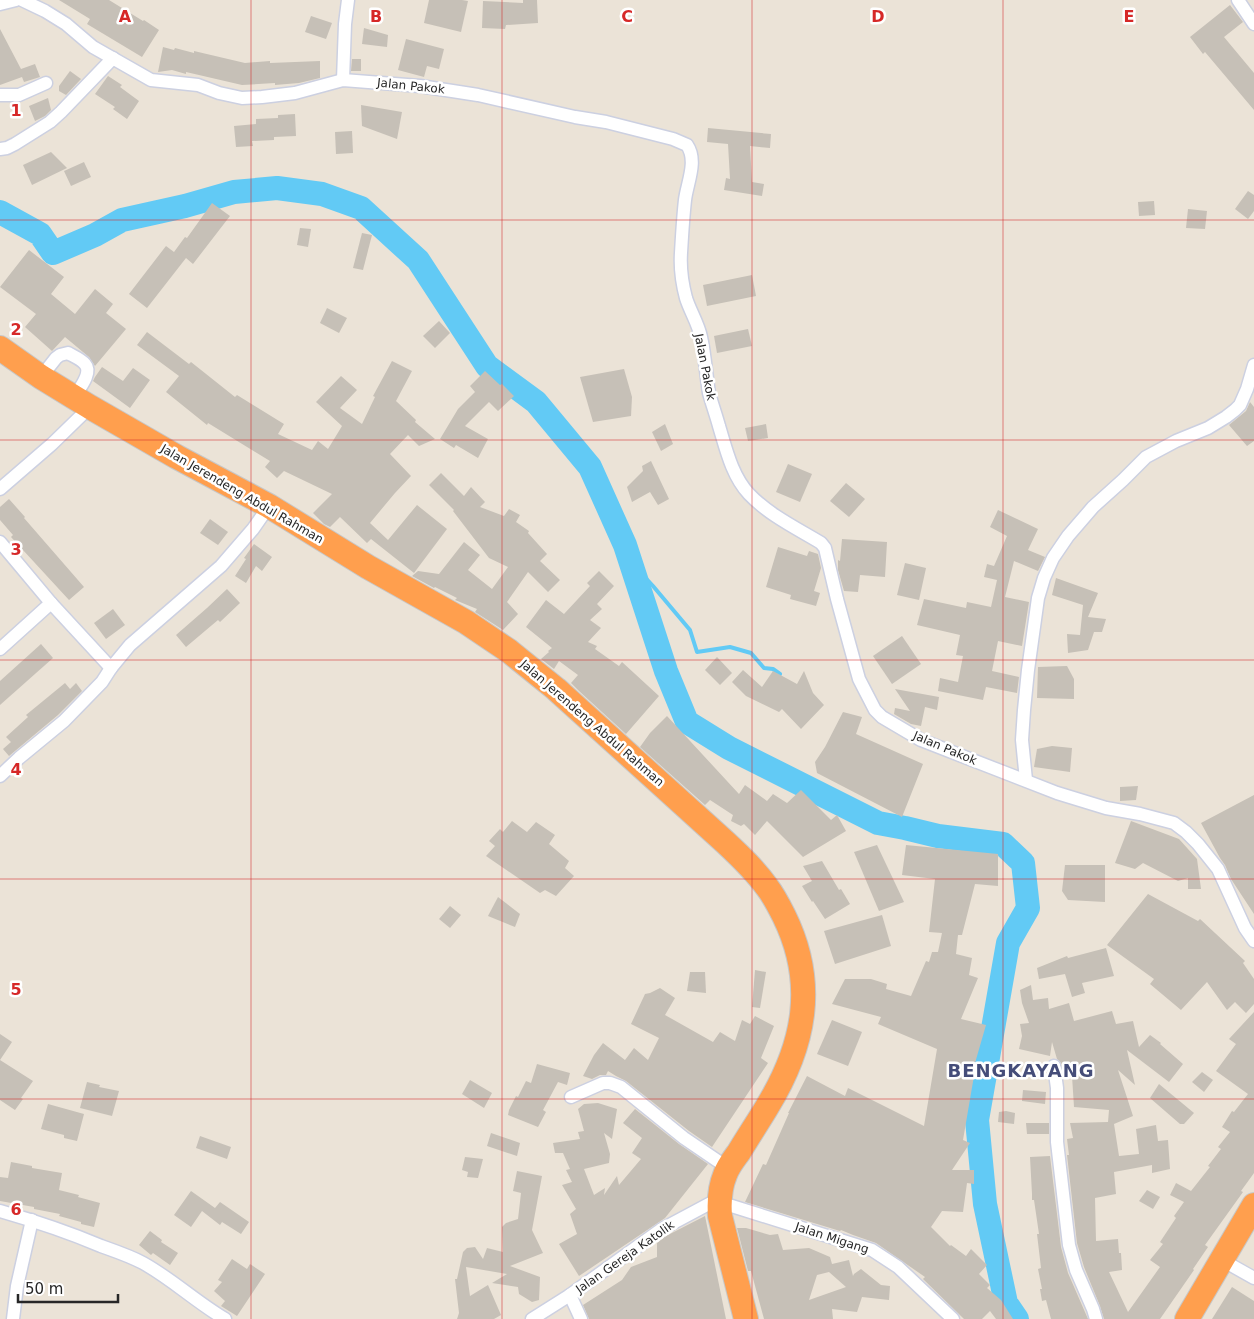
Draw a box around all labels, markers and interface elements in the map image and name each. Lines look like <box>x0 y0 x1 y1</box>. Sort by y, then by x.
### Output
text: A <box>119 7 132 26</box>
text: B <box>370 7 382 26</box>
text: C <box>621 7 633 26</box>
text: D <box>871 7 885 26</box>
text: E <box>1124 7 1134 26</box>
street label: Jalan Pakok <box>376 75 446 97</box>
text: 1 <box>10 101 22 120</box>
text: 2 <box>10 320 22 339</box>
street label: Jalan Pakok <box>691 331 718 402</box>
street label: Jalan Jerendeng Abdul Rahman <box>157 441 326 546</box>
text: 3 <box>10 540 22 559</box>
street label: Jalan Jerendeng Abdul Rahman <box>517 656 667 789</box>
street label: Jalan Pakok <box>910 728 979 768</box>
text: 4 <box>10 760 22 779</box>
text: 5 <box>10 980 22 999</box>
district label: BENGKAYANG <box>947 1060 1095 1081</box>
text: 6 <box>10 1200 22 1219</box>
street label: Jalan Gereja Katolik <box>572 1218 677 1297</box>
street label: Jalan Migang <box>792 1219 871 1257</box>
scale bar <box>18 1272 118 1304</box>
text: 50 m <box>25 1280 63 1298</box>

